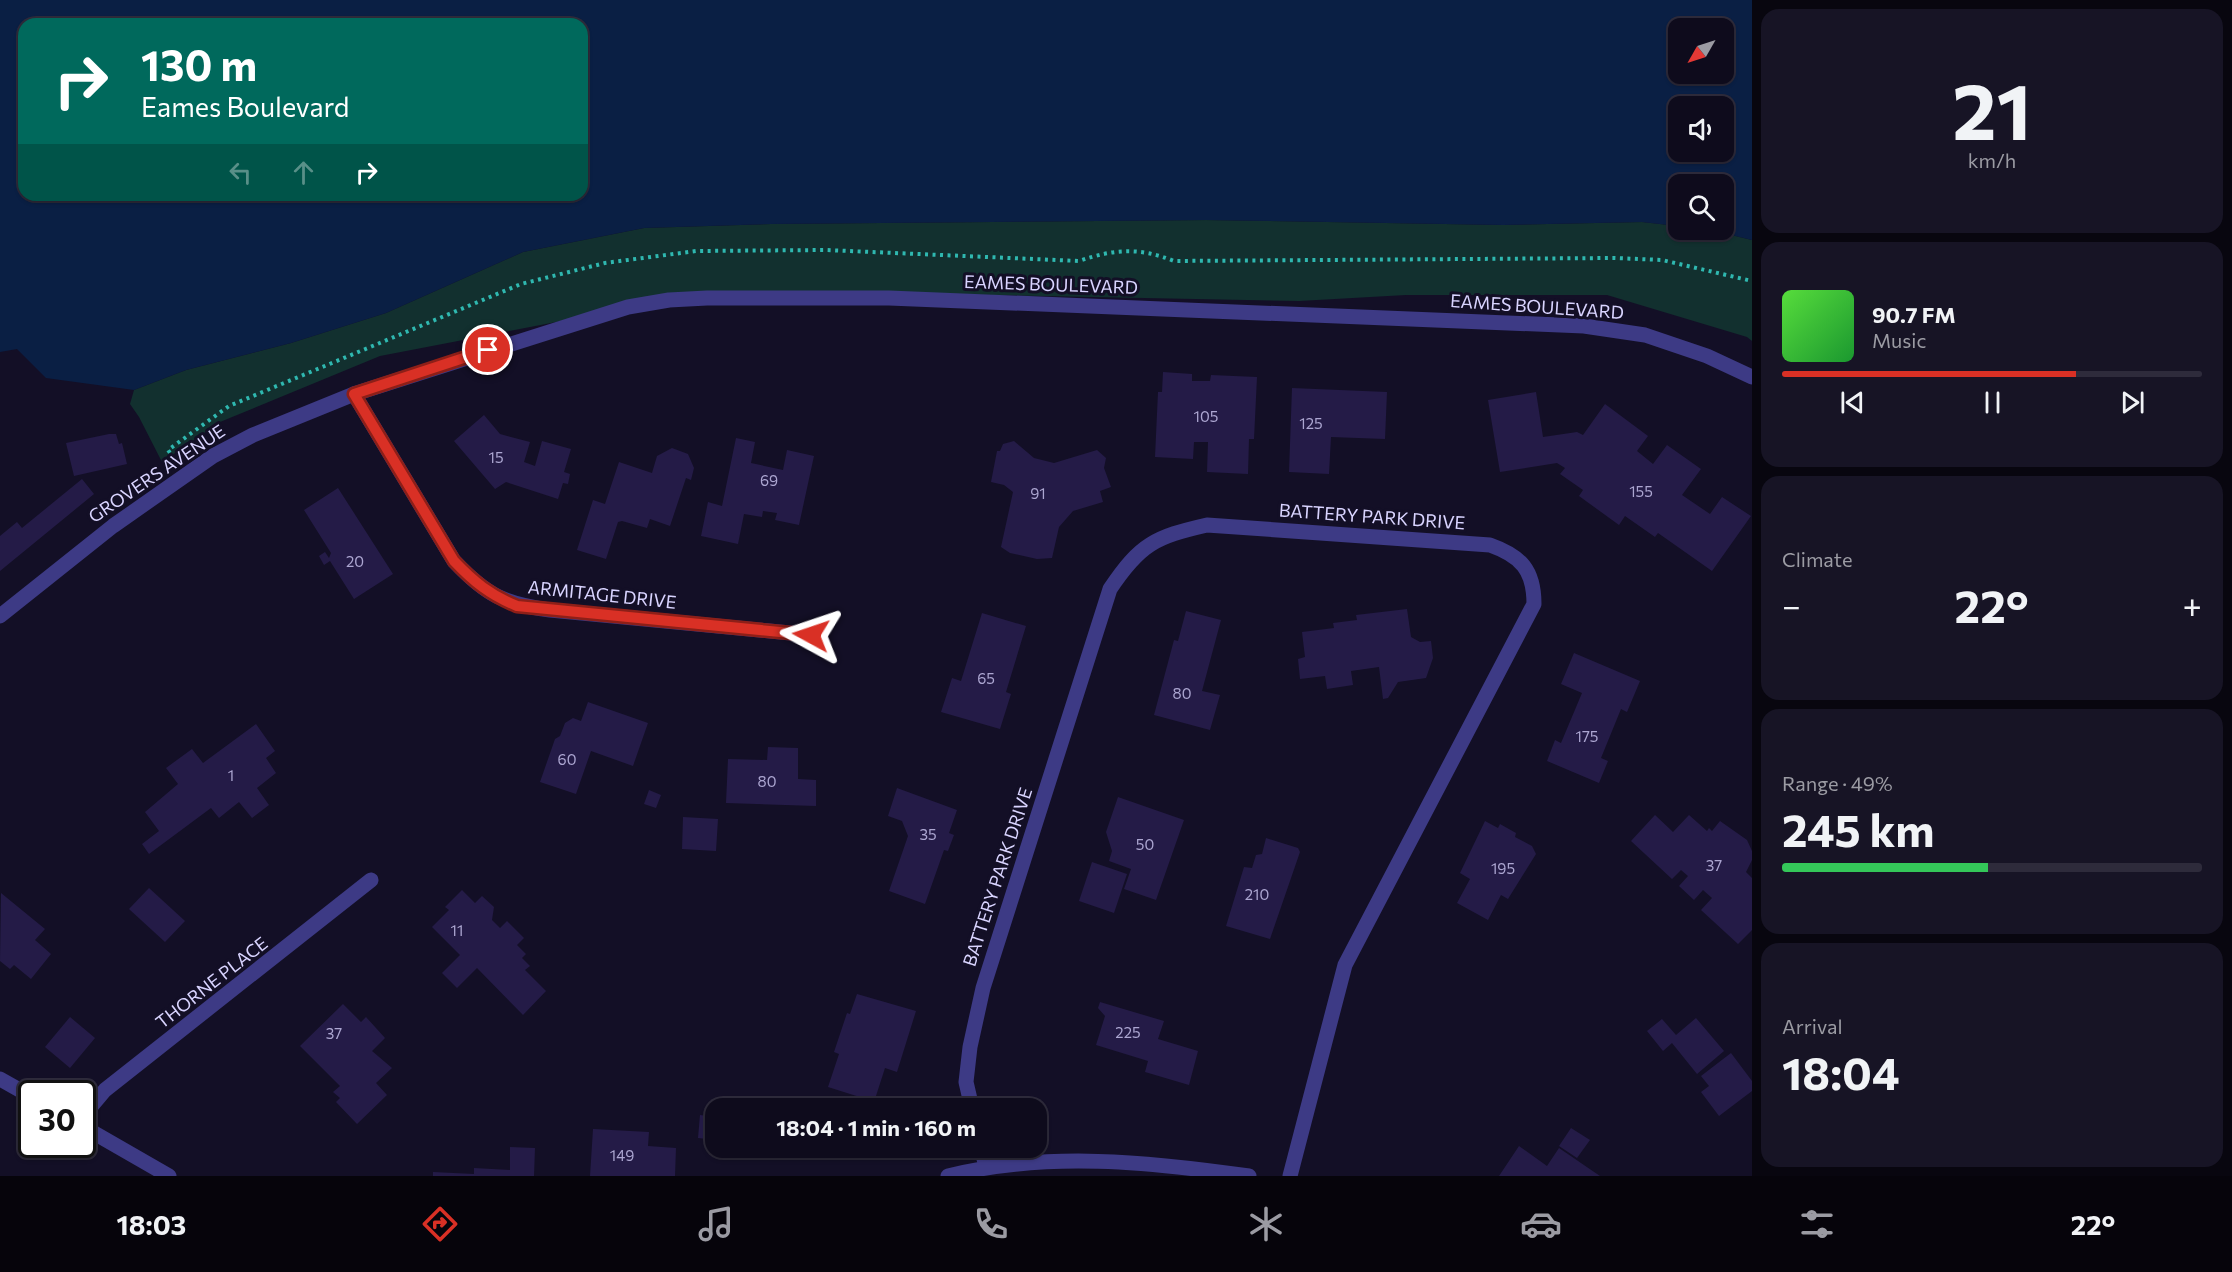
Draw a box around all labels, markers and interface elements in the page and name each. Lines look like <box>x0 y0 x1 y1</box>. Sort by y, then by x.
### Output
north arrow <box>1668 18 1734 84</box>
map controls <box>1668 18 1734 240</box>
text: 130 m <box>141 38 257 90</box>
icon: right <box>42 42 120 120</box>
text: 21 <box>1952 61 2032 156</box>
text: Eames Boulevard <box>141 90 349 123</box>
button: sound <box>1668 96 1734 162</box>
text: km/h <box>1968 148 2016 172</box>
icon: left <box>224 156 257 189</box>
icon: ahead <box>287 156 320 189</box>
icon: right <box>350 156 383 189</box>
button: search <box>1668 174 1734 240</box>
street label: EAMES BOULEVARD <box>964 270 1139 298</box>
street label: EAMES BOULEVARD <box>1449 289 1625 323</box>
text: 90.7 FM <box>1872 301 1956 328</box>
pin <box>462 324 513 375</box>
text: Music <box>1872 328 1926 352</box>
icon: arrive <box>471 333 504 366</box>
icon: previous <box>1836 386 1869 419</box>
icon: pause <box>1976 386 2009 419</box>
icon: next <box>2116 386 2149 419</box>
house number: 105 <box>1194 407 1218 425</box>
house number: 125 <box>1299 414 1323 432</box>
street label: GROVERS AVENUE <box>84 419 229 527</box>
house number: 15 <box>488 448 504 466</box>
house number: 69 <box>760 471 778 489</box>
house number: 155 <box>1629 482 1653 500</box>
house number: 91 <box>1030 484 1046 502</box>
street label: BATTERY PARK DRIVE <box>1278 499 1466 533</box>
text: Climate <box>1782 547 1852 571</box>
house number: 20 <box>346 552 364 570</box>
street label: ARMITAGE DRIVE <box>527 575 678 613</box>
text: 22° <box>1955 577 2029 632</box>
text: − <box>1782 584 1801 625</box>
text: + <box>2183 584 2202 625</box>
position arrow <box>779 603 843 667</box>
house number: 65 <box>977 669 995 687</box>
house number: 80 <box>1173 684 1191 702</box>
house number: 175 <box>1576 727 1598 745</box>
house number: 60 <box>558 750 576 768</box>
house number: 1 <box>228 766 234 784</box>
text: Range · 49% <box>1782 771 1893 795</box>
house number: 80 <box>758 772 776 790</box>
street label: BATTERY PARK DRIVE <box>958 785 1036 969</box>
text: 245 km <box>1782 801 1935 856</box>
house number: 35 <box>919 825 937 843</box>
house number: 50 <box>1136 835 1154 853</box>
house number: 37 <box>1706 856 1722 874</box>
house number: 195 <box>1491 859 1515 877</box>
house number: 210 <box>1245 885 1269 903</box>
house number: 11 <box>451 921 463 939</box>
street label: THORNE PLACE <box>151 932 272 1033</box>
text: Arrival <box>1782 1014 1843 1038</box>
house number: 225 <box>1115 1023 1141 1041</box>
house number: 37 <box>326 1024 342 1042</box>
text: 18:04 <box>1782 1044 1900 1099</box>
speed limit sign: 30 <box>18 1080 96 1158</box>
text: 18:04 · 1 min · 160 m <box>776 1114 976 1141</box>
house number: 149 <box>610 1146 634 1164</box>
icon: directions <box>419 1203 461 1245</box>
icon: music <box>695 1203 737 1245</box>
icon: phone <box>970 1203 1012 1245</box>
icon: climate <box>1245 1203 1287 1245</box>
icon: car <box>1520 1203 1562 1245</box>
icon: filters <box>1796 1203 1838 1245</box>
text: 18:03 <box>117 1208 186 1241</box>
text: 22° <box>2071 1208 2115 1241</box>

